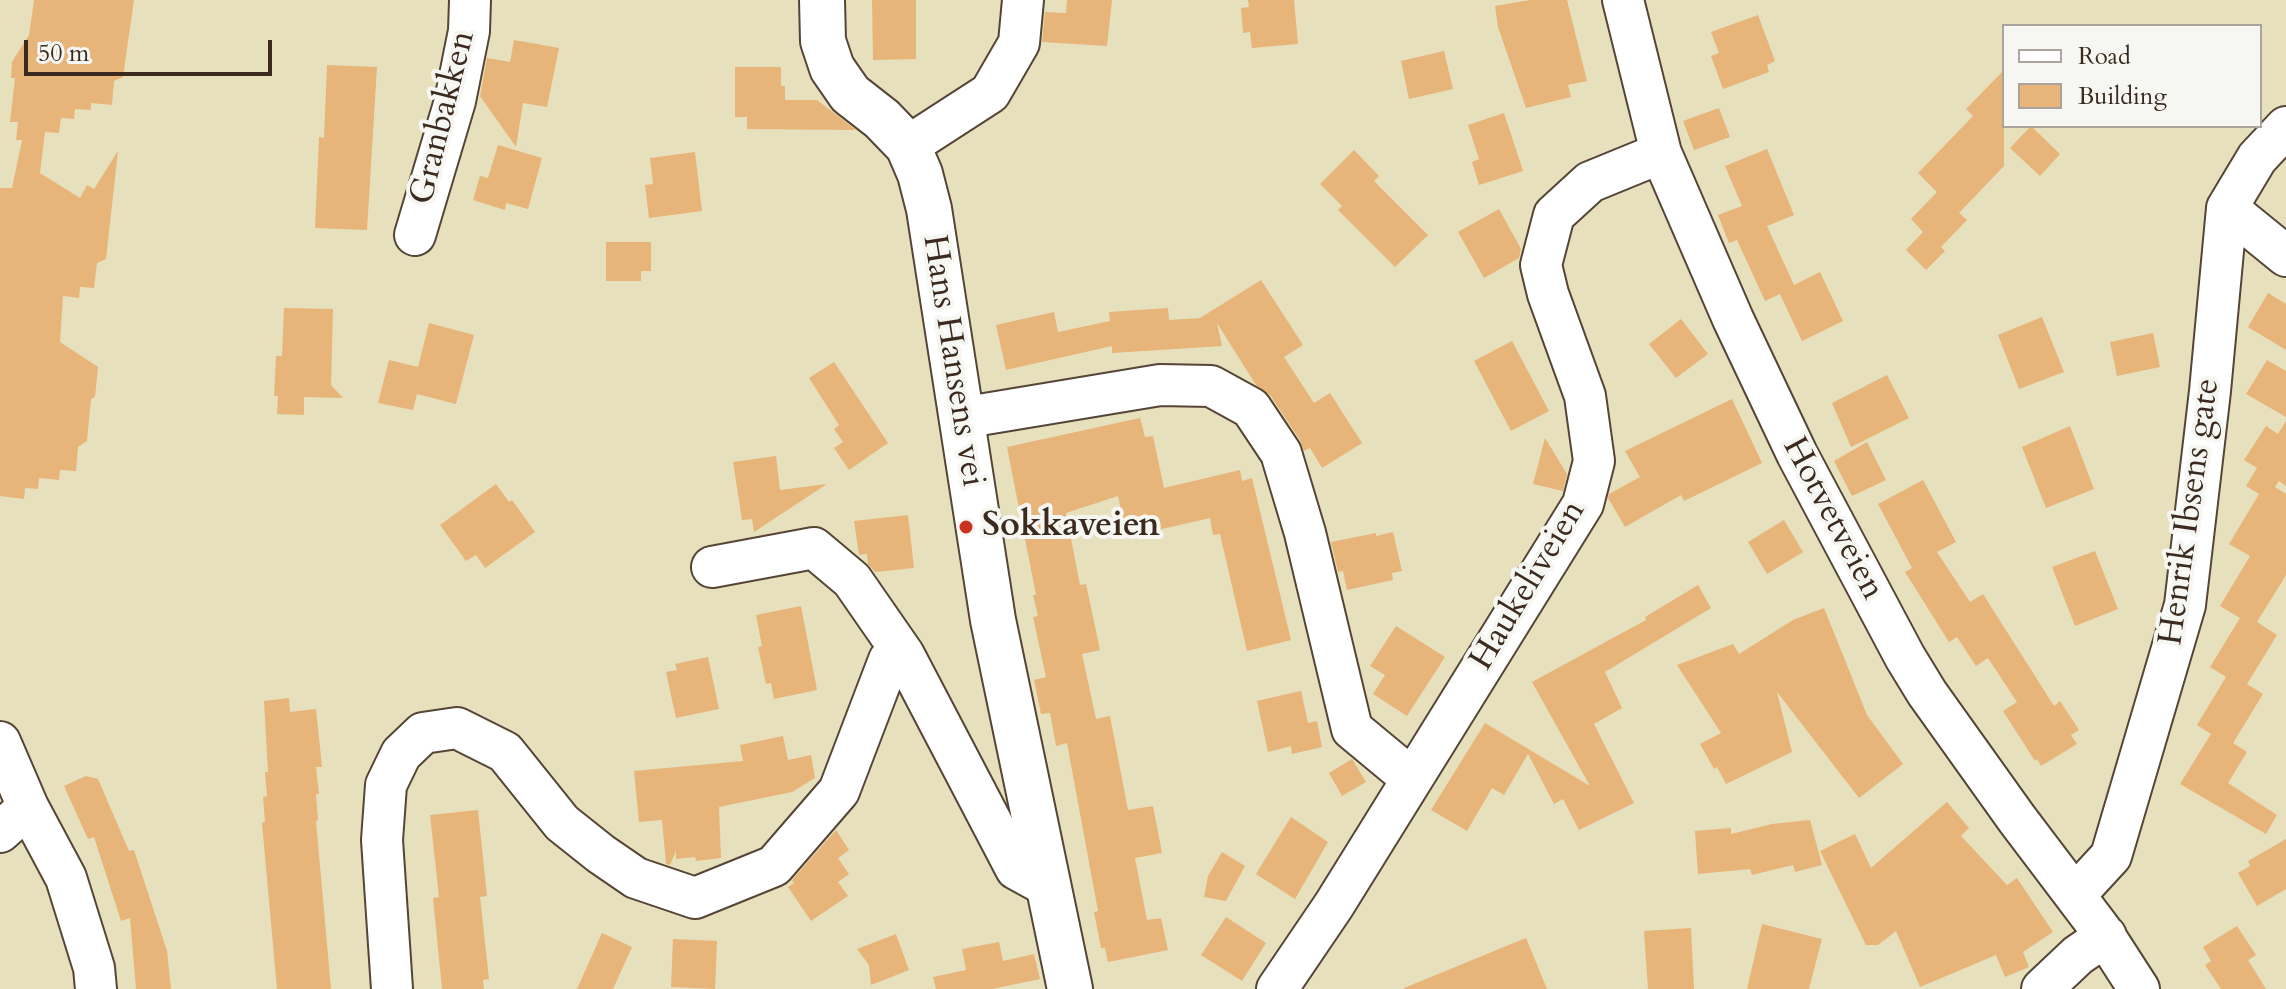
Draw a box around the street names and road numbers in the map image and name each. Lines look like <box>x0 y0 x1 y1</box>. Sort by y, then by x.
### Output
street label: Granbakken <box>403 27 485 209</box>
street label: Hans Hansens vei <box>912 232 992 490</box>
street label: Henrik Ibsens gate <box>2152 376 2230 648</box>
street label: Hotvetveien <box>1772 431 1892 607</box>
street label: Haukeliveien <box>1462 494 1596 678</box>

